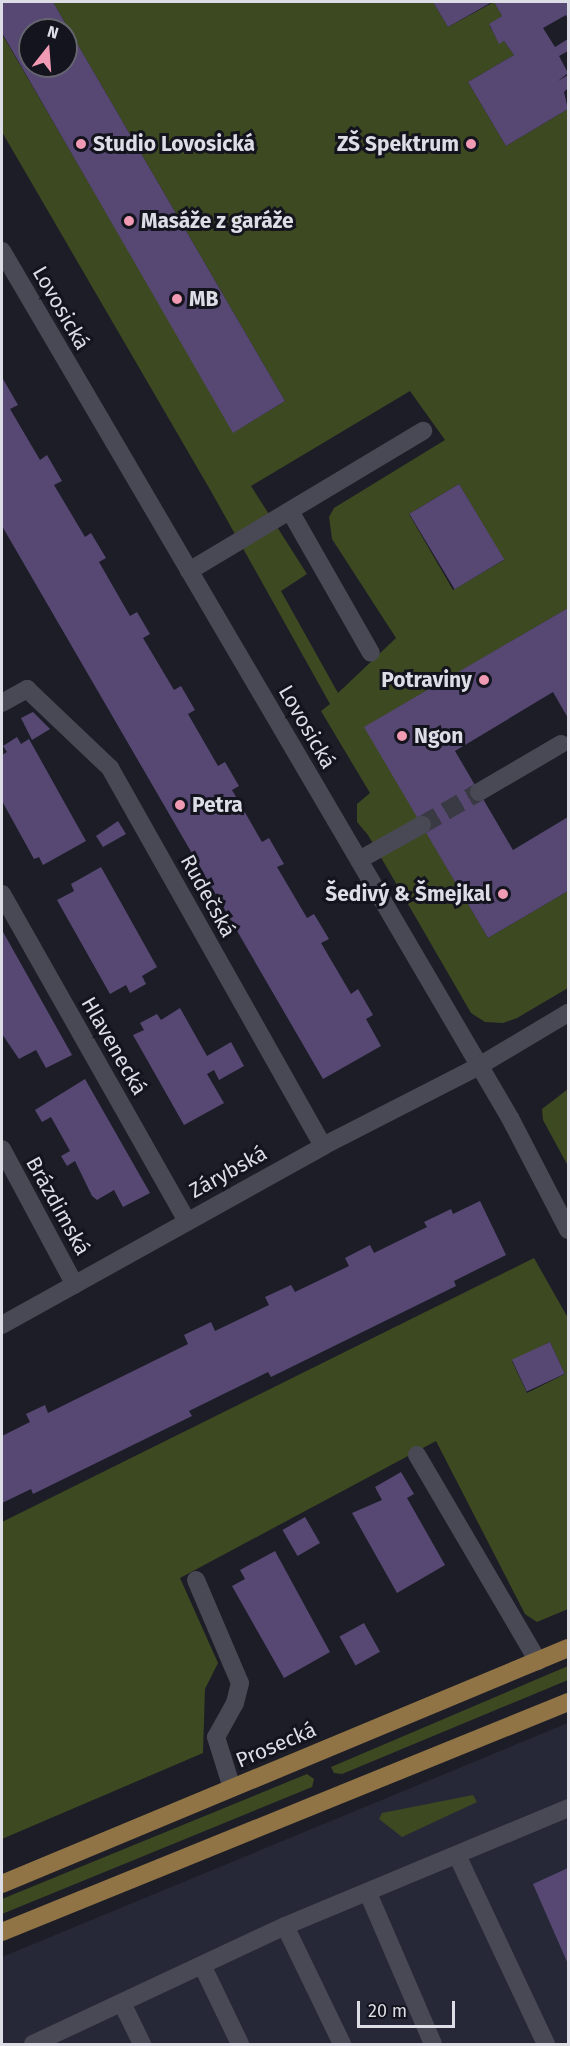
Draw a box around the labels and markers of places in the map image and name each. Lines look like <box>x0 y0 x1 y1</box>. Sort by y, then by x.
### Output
place label: Studio Lovosická <box>93 131 255 157</box>
place label: ZŠ Spektrum <box>337 131 459 157</box>
marker: Studio Lovosická <box>74 137 88 151</box>
marker: ZŠ Spektrum <box>464 137 478 151</box>
place label: Masáže z garáže <box>141 208 294 234</box>
marker: Masáže z garáže <box>122 214 136 228</box>
place label: MB <box>189 286 218 312</box>
marker: MB <box>170 292 184 306</box>
place label: Potraviny <box>381 667 472 693</box>
marker: Potraviny <box>477 673 491 687</box>
place label: Ngon <box>414 723 463 749</box>
marker: Ngon <box>395 729 409 743</box>
place label: Petra <box>192 792 243 818</box>
marker: Petra <box>173 798 187 812</box>
place label: Šedivý & Šmejkal <box>325 881 491 907</box>
marker: Šedivý & Šmejkal <box>496 887 510 901</box>

